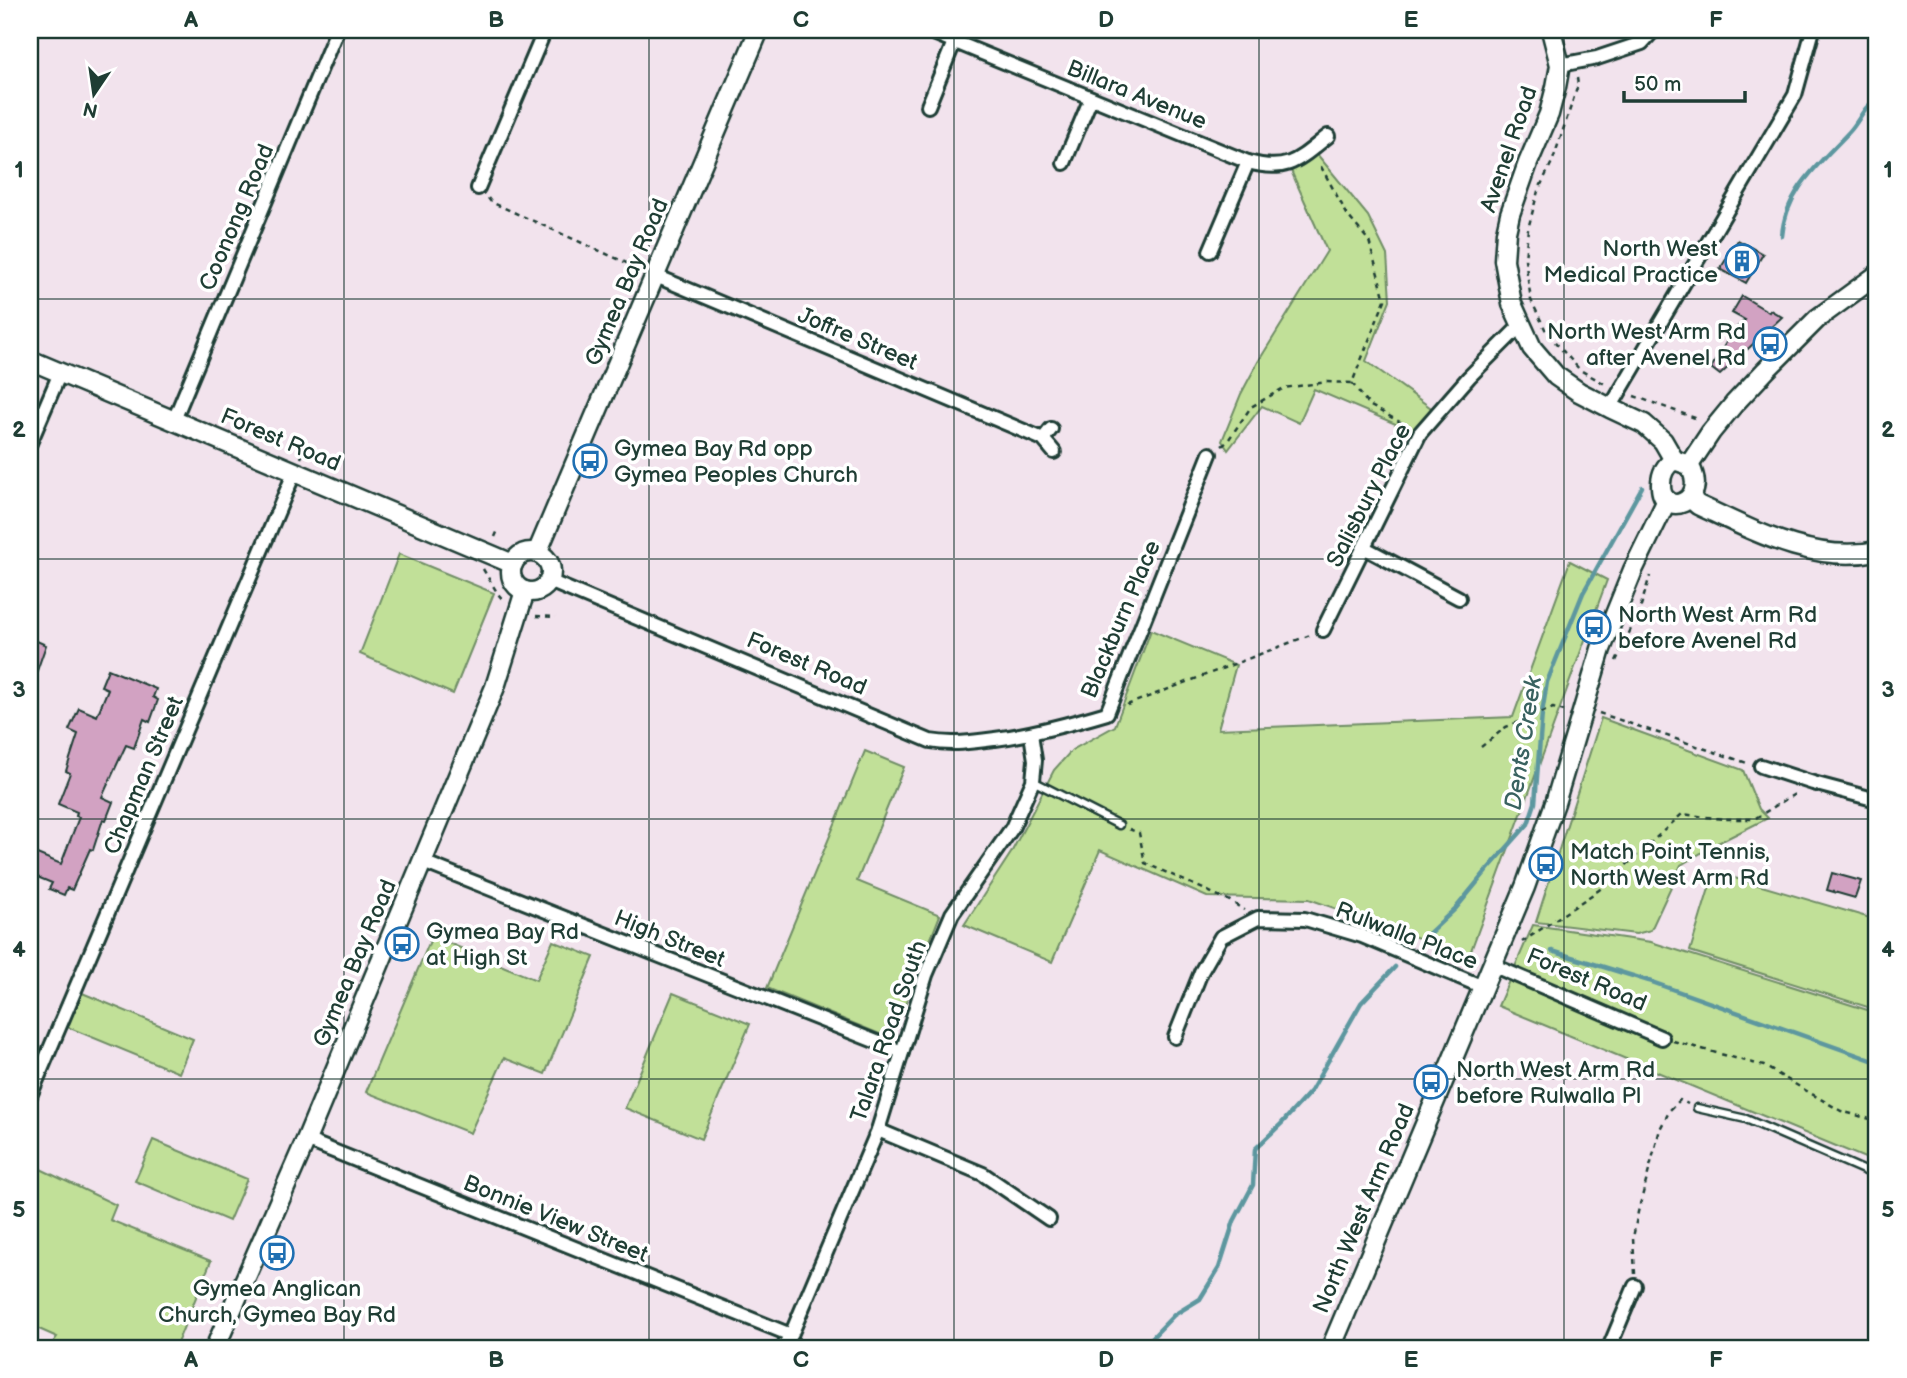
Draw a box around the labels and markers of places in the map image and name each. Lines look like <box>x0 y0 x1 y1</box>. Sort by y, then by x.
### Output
place label: North West Medical Practice <box>1543 235 1718 289</box>
building icon: North West Medical Practice <box>1723 242 1761 280</box>
place label: North West Arm Rd after Avenel Rd <box>1547 318 1746 372</box>
bus stop icon: North West Arm Rd after Avenel Rd <box>1751 325 1789 363</box>
place label: Gymea Bay Rd opp Gymea Peoples Church <box>614 435 858 489</box>
bus stop icon: Gymea Bay Rd opp Gymea Peoples Church <box>571 442 609 480</box>
place label: North West Arm Rd before Avenel Rd <box>1618 601 1817 655</box>
bus stop icon: North West Arm Rd before Avenel Rd <box>1575 608 1613 646</box>
place label: Match Point Tennis, North West Arm Rd <box>1570 838 1770 892</box>
bus stop icon: Match Point Tennis, North West Arm Rd <box>1527 845 1565 883</box>
place label: Gymea Bay Rd at High St <box>426 918 579 972</box>
bus stop icon: Gymea Bay Rd at High St <box>383 925 421 963</box>
place label: North West Arm Rd before Rulwalla Pl <box>1456 1056 1655 1110</box>
bus stop icon: North West Arm Rd before Rulwalla Pl <box>1412 1063 1450 1101</box>
bus stop icon: Gymea Anglican Church, Gymea Bay Rd <box>258 1234 296 1272</box>
place label: Gymea Anglican Church, Gymea Bay Rd <box>158 1275 396 1329</box>

